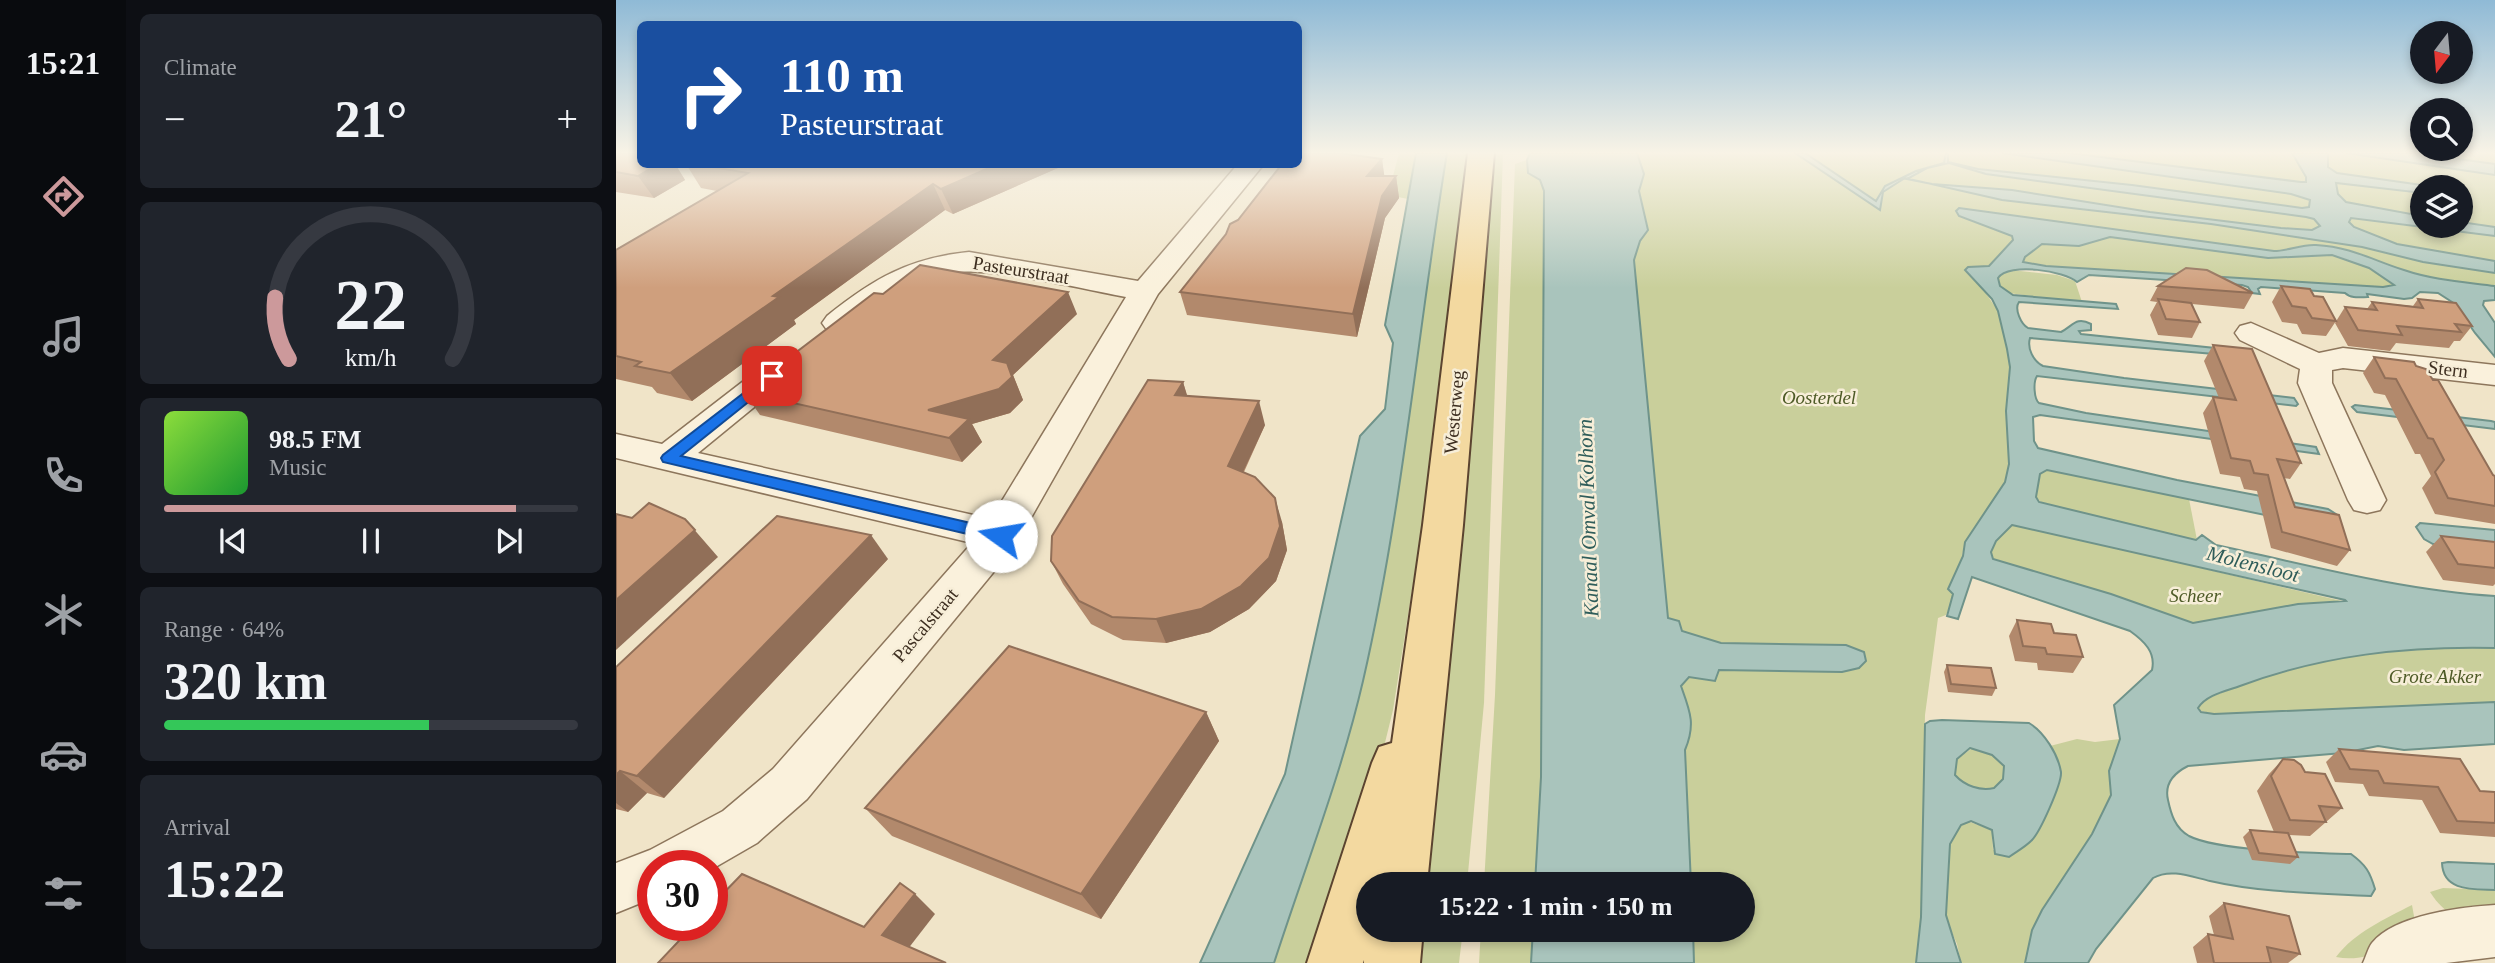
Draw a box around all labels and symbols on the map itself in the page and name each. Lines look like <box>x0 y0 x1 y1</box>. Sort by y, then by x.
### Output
north arrow <box>2410 21 2473 84</box>
street label: Pasteurstraat <box>971 252 1071 288</box>
pin <box>742 346 802 406</box>
street label: Stern <box>2427 356 2470 382</box>
street label: Westerweg <box>1440 369 1468 455</box>
park label: Oosterdel <box>1782 387 1856 408</box>
water label: Kanaal Omval Kolhorn <box>1573 418 1603 619</box>
position arrow <box>964 499 1038 573</box>
water label: Molensloot <box>2203 541 2303 587</box>
street label: Pascalstraat <box>888 583 962 666</box>
park label: Scheer <box>2169 585 2221 606</box>
park label: Grote Akker <box>2389 666 2482 687</box>
speed limit sign: 30 <box>637 850 728 941</box>

